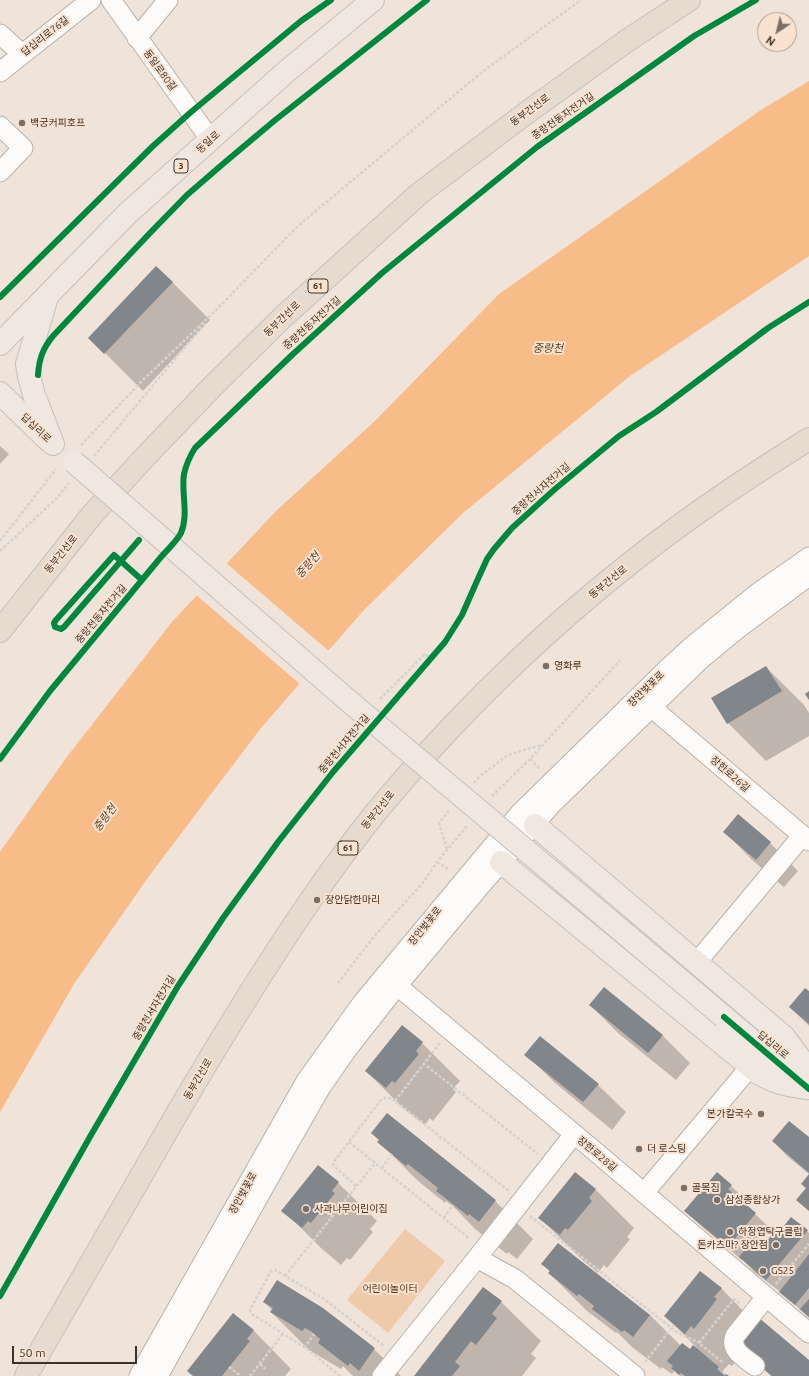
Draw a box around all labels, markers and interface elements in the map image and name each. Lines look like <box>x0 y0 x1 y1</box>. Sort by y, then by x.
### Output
north arrow <box>757 12 797 52</box>
street label: 답십리로76길 <box>19 14 71 58</box>
text: N <box>764 34 777 48</box>
street label: 동일로80길 <box>141 47 179 93</box>
street label: 중랑천동자전거길 <box>529 90 597 142</box>
street label: 동부간선로 <box>508 92 552 128</box>
place label: 백궁커피호프 <box>30 117 85 129</box>
marker: 백궁커피호프 <box>17 118 27 128</box>
street label: 동일로 <box>194 128 222 156</box>
road number: 3 <box>174 159 188 173</box>
road number: 61 <box>308 279 328 293</box>
street label: 중랑천동자전거길 <box>281 294 343 352</box>
street label: 동부간선로 <box>261 299 303 339</box>
water label: 중랑천 <box>533 341 563 355</box>
street label: 답십리로 <box>18 411 54 445</box>
street label: 중랑천서자전거길 <box>509 460 573 518</box>
street label: 동부간선로 <box>42 532 80 576</box>
water label: 중랑천 <box>293 549 323 581</box>
street label: 동부간선로 <box>586 563 630 601</box>
street label: 중랑천동자전거길 <box>73 582 129 646</box>
place label: 영화루 <box>554 660 582 672</box>
marker: 영화루 <box>541 661 551 671</box>
street label: 장안벚꽃로 <box>625 669 667 709</box>
street label: 중랑천서자전거길 <box>316 712 372 776</box>
street label: 장한로26길 <box>708 754 752 794</box>
street label: 동부간선로 <box>359 788 397 832</box>
water label: 중랑천 <box>91 802 119 834</box>
road number: 61 <box>338 841 358 855</box>
place label: 장안닭한마리 <box>325 894 380 906</box>
marker: 장안닭한마리 <box>312 895 322 905</box>
street label: 장안벚꽃로 <box>406 904 444 948</box>
street label: 중랑천서자전거길 <box>130 973 178 1043</box>
street label: 답십리로 <box>755 1029 791 1061</box>
street label: 동부간선로 <box>181 1056 215 1102</box>
place label: 본가칼국수 <box>707 1108 753 1120</box>
marker: 본가칼국수 <box>756 1109 766 1119</box>
street label: 장한로28길 <box>575 1134 619 1174</box>
place label: 더 로스팅 <box>647 1143 686 1155</box>
marker: 더 로스팅 <box>634 1144 644 1154</box>
street label: 장안벚꽃로 <box>227 1170 259 1216</box>
place label: 골목집 <box>692 1182 720 1194</box>
marker: 골목집 <box>679 1183 689 1193</box>
place label: 삼성종합상가 <box>725 1194 780 1206</box>
marker: 삼성종합상가 <box>712 1195 722 1205</box>
place label: 사과나무어린이집 <box>314 1203 388 1215</box>
marker: 사과나무어린이집 <box>301 1204 311 1214</box>
place label: 하정엽탁구클럽 <box>738 1226 802 1238</box>
marker: 하정엽탁구클럽 <box>725 1227 735 1237</box>
place label: 돈카츠마? 장안점 <box>697 1239 768 1251</box>
marker: 돈카츠마? 장안점 <box>771 1240 781 1250</box>
place label: GS25 <box>771 1265 794 1277</box>
marker: GS25 <box>758 1266 768 1276</box>
park label: 어린이놀이터 <box>362 1283 418 1295</box>
scale bar <box>14 1338 139 1364</box>
text: 50 m <box>19 1346 46 1359</box>

